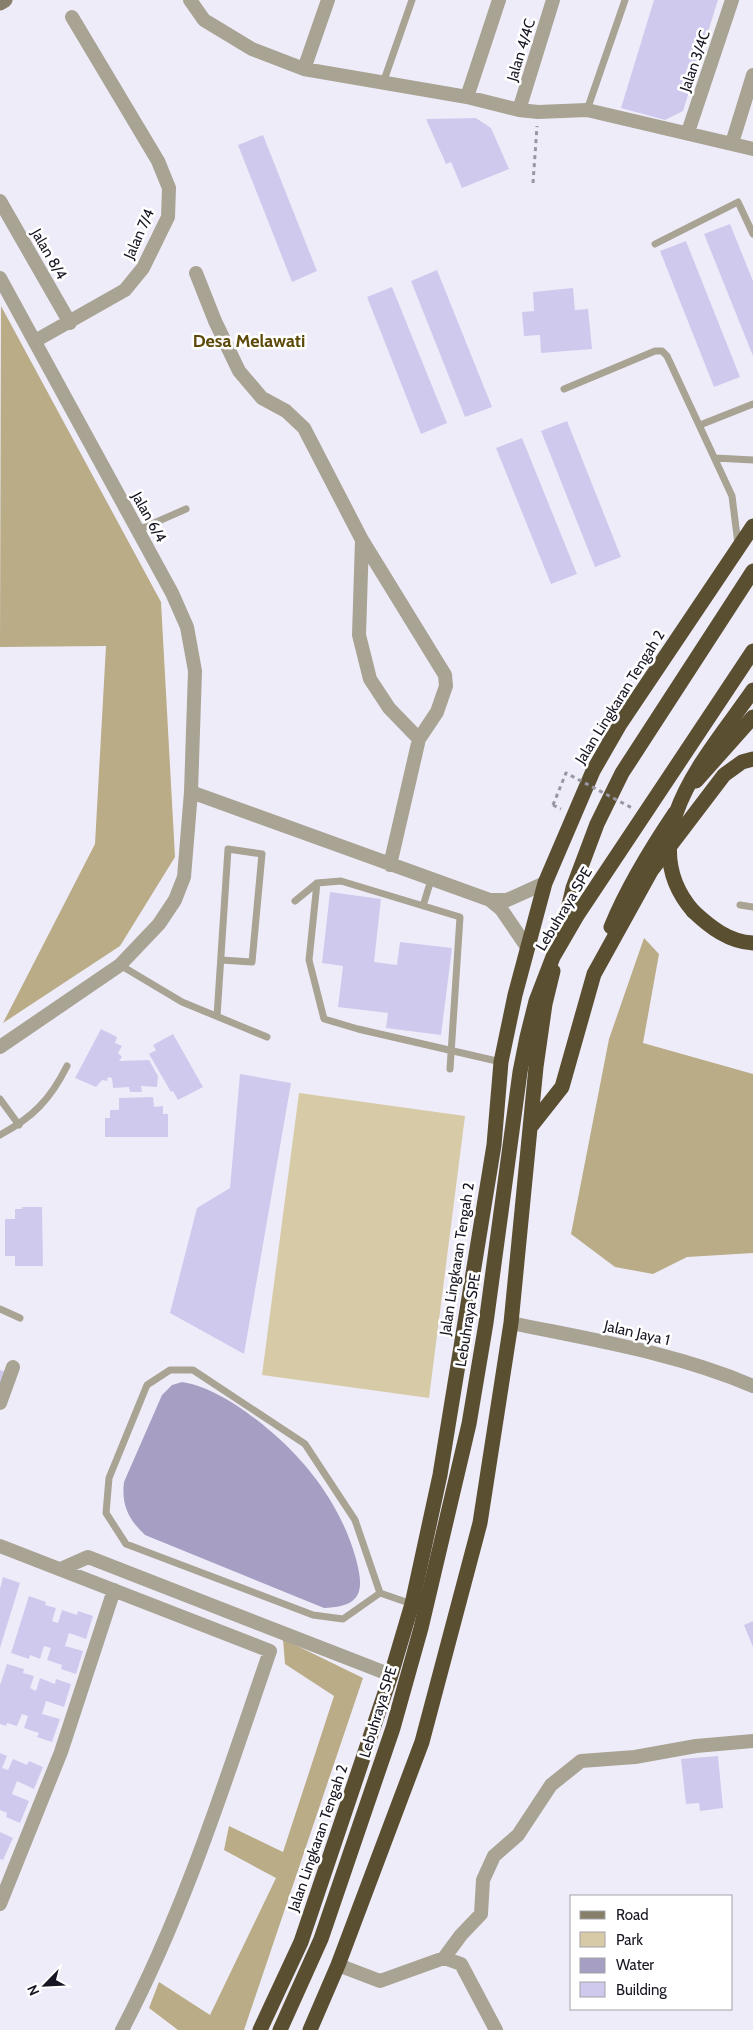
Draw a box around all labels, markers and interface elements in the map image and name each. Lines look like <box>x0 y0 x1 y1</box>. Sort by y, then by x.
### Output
street label: Jalan 4/4C <box>503 17 539 84</box>
street label: Jalan 3/4C <box>676 28 714 95</box>
street label: Jalan 7/4 <box>120 206 158 263</box>
street label: Jalan 8/4 <box>27 225 71 283</box>
district label: Desa Melawati <box>193 330 305 352</box>
street label: Jalan 6/4 <box>127 488 170 546</box>
street label: Jalan Lingkaran Tengah 2 <box>571 627 669 768</box>
street label: Lebuhraya SPE <box>532 864 596 954</box>
street label: Jalan Lingkaran Tengah 2 <box>436 1181 478 1338</box>
street label: Lebuhraya SPE <box>452 1272 484 1368</box>
street label: Jalan Jaya 1 <box>601 1316 672 1349</box>
street label: Lebuhraya SPE <box>356 1664 400 1760</box>
street label: Jalan Lingkaran Tengah 2 <box>284 1762 352 1915</box>
legend <box>570 1895 733 2010</box>
text: Road <box>616 1906 649 1924</box>
text: Park <box>616 1931 643 1949</box>
text: Water <box>616 1956 654 1974</box>
north arrow <box>20 1960 70 2010</box>
text: Building <box>616 1981 667 1999</box>
text: N <box>23 1982 43 1998</box>

